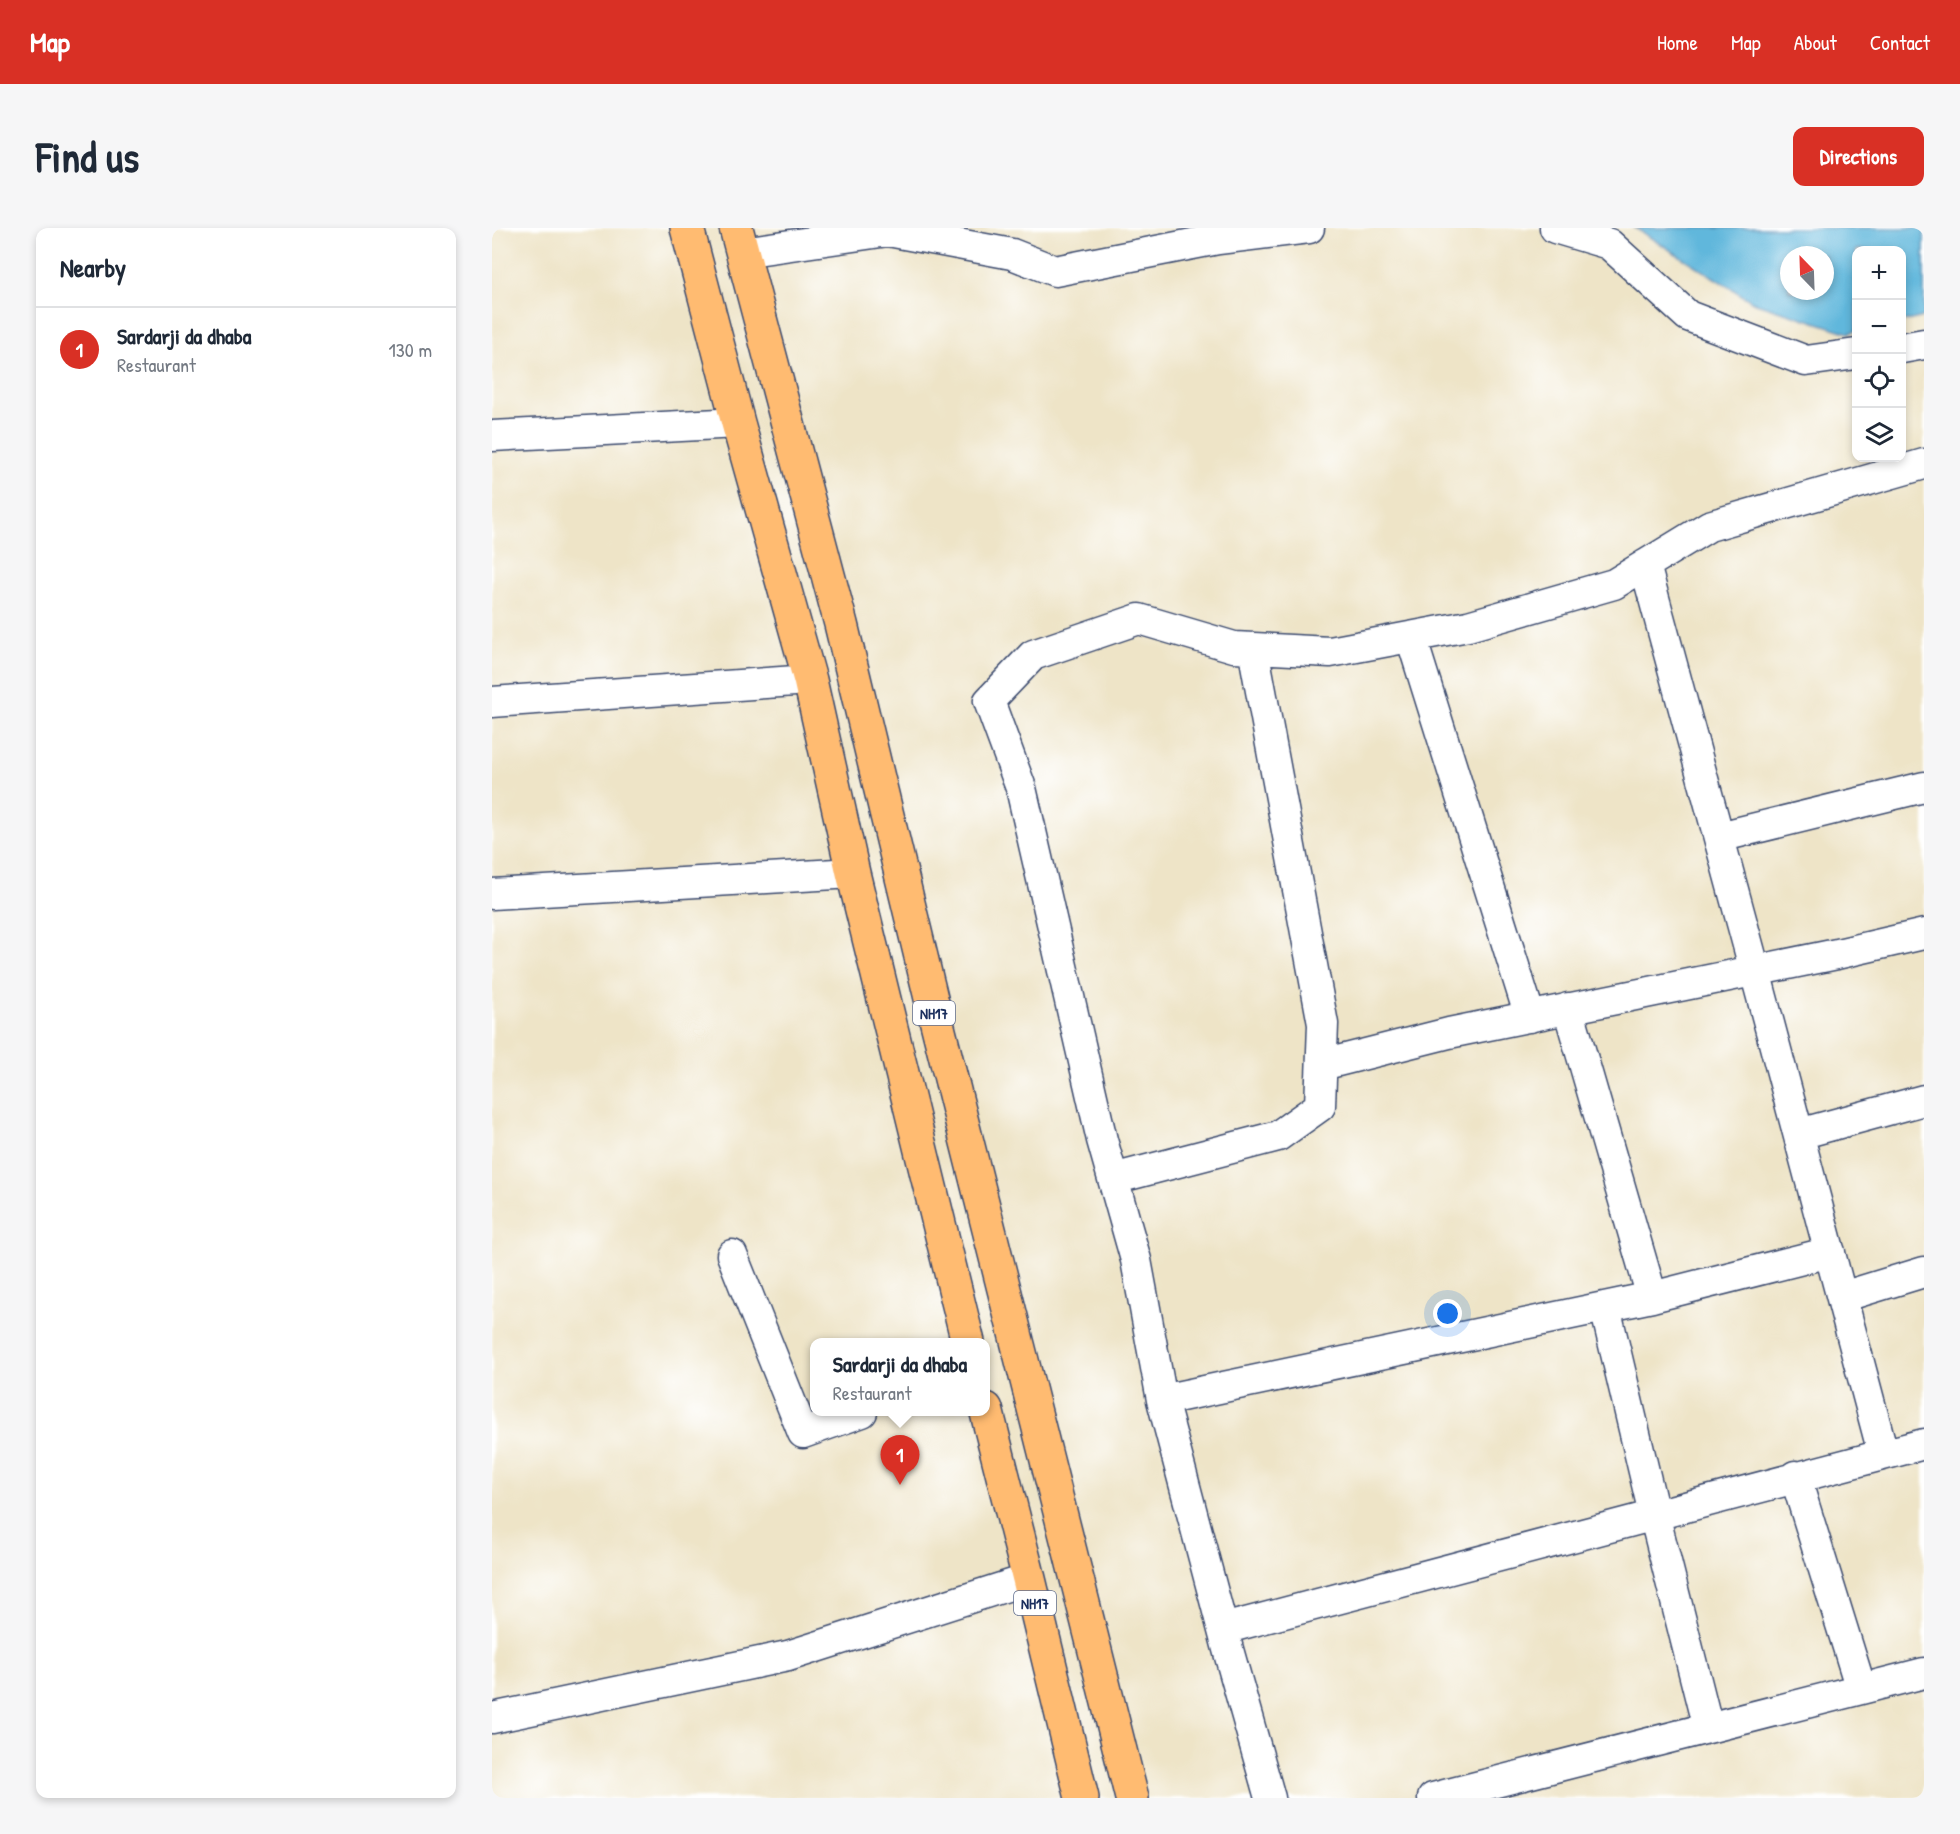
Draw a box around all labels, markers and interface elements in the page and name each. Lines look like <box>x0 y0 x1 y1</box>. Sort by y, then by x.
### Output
text: Map <box>30 23 70 61</box>
text: Home <box>1657 28 1698 57</box>
text: Map <box>1731 28 1761 57</box>
text: About <box>1794 28 1837 57</box>
text: Contact <box>1870 28 1930 57</box>
button: Directions <box>1793 127 1924 186</box>
text: Find us <box>36 128 139 185</box>
north arrow <box>1780 246 1834 300</box>
map controls <box>1852 246 1906 462</box>
button: + <box>1852 246 1906 300</box>
text: Nearby <box>60 250 126 285</box>
button: − <box>1852 300 1906 354</box>
text: Sardarji da dhaba <box>117 321 251 351</box>
text: 1 <box>76 336 83 363</box>
text: 130 m <box>389 336 432 363</box>
text: Restaurant <box>117 351 196 378</box>
button: locate <box>1852 354 1906 408</box>
button: layers <box>1852 408 1906 462</box>
road number: NH17 <box>913 1001 955 1025</box>
your location <box>1433 1299 1462 1328</box>
popup <box>810 1338 990 1416</box>
text: Sardarji da dhaba <box>833 1349 967 1379</box>
text: Restaurant <box>833 1379 912 1406</box>
pin: 1 <box>880 1436 920 1485</box>
road number: NH17 <box>1014 1591 1056 1615</box>

